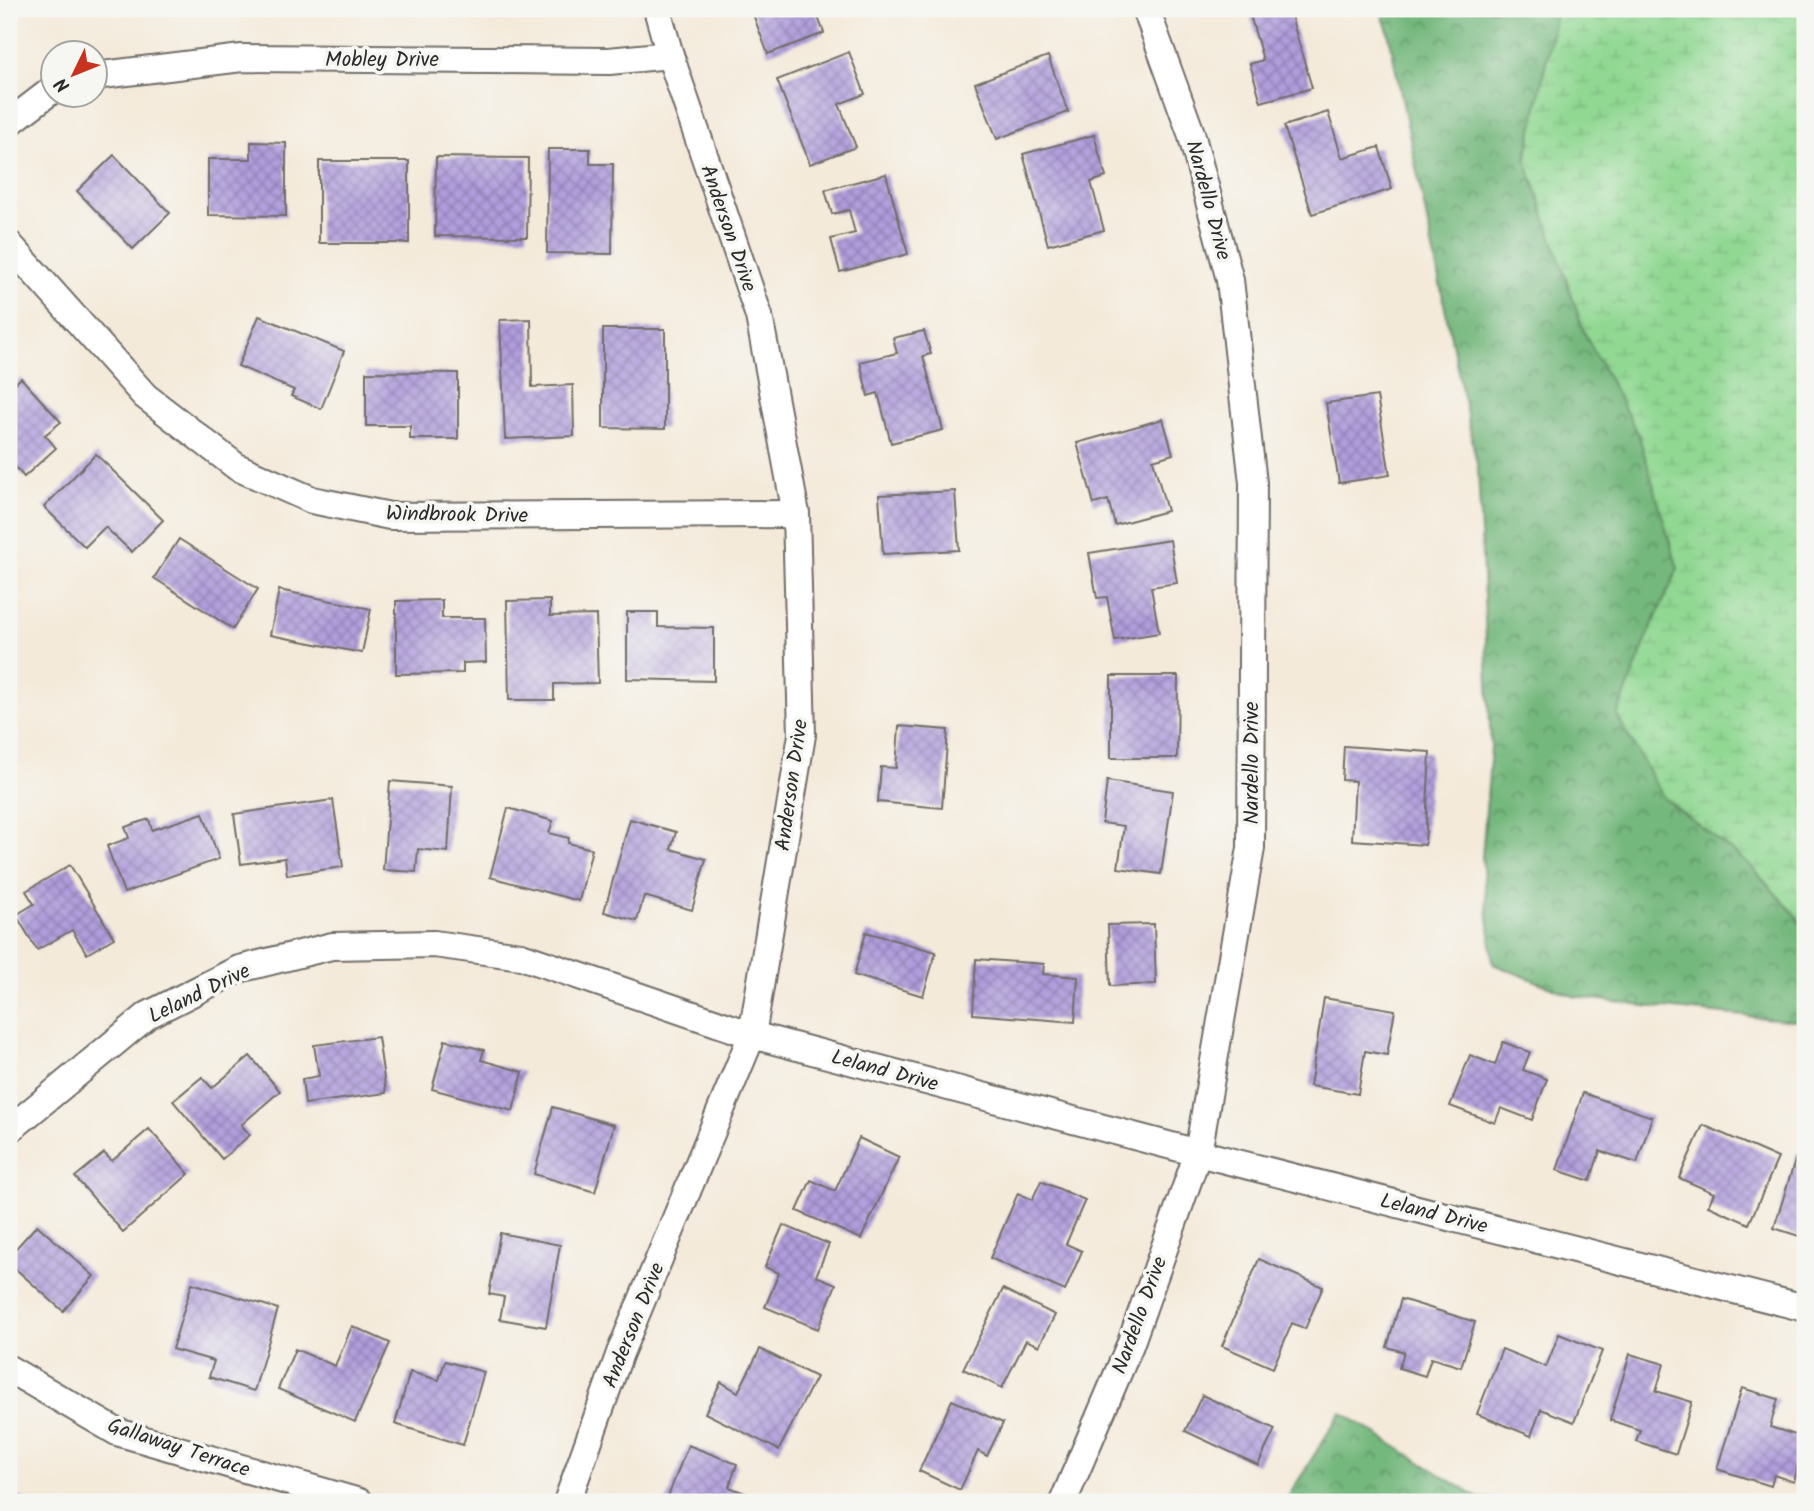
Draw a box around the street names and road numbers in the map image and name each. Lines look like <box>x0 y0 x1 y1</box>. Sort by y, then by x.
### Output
street label: Mobley Drive <box>325 44 439 77</box>
street label: Nardello Drive <box>1176 137 1240 265</box>
street label: Anderson Drive <box>690 160 765 297</box>
street label: Windbrook Drive <box>386 498 529 533</box>
street label: Nardello Drive <box>1236 701 1269 824</box>
street label: Anderson Drive <box>767 717 818 853</box>
street label: Leland Drive <box>143 955 257 1033</box>
street label: Leland Drive <box>827 1041 942 1102</box>
street label: Leland Drive <box>1376 1185 1491 1244</box>
street label: Nardello Drive <box>1104 1252 1177 1379</box>
street label: Anderson Drive <box>594 1257 675 1393</box>
street label: Gallaway Terrace <box>103 1410 255 1487</box>

